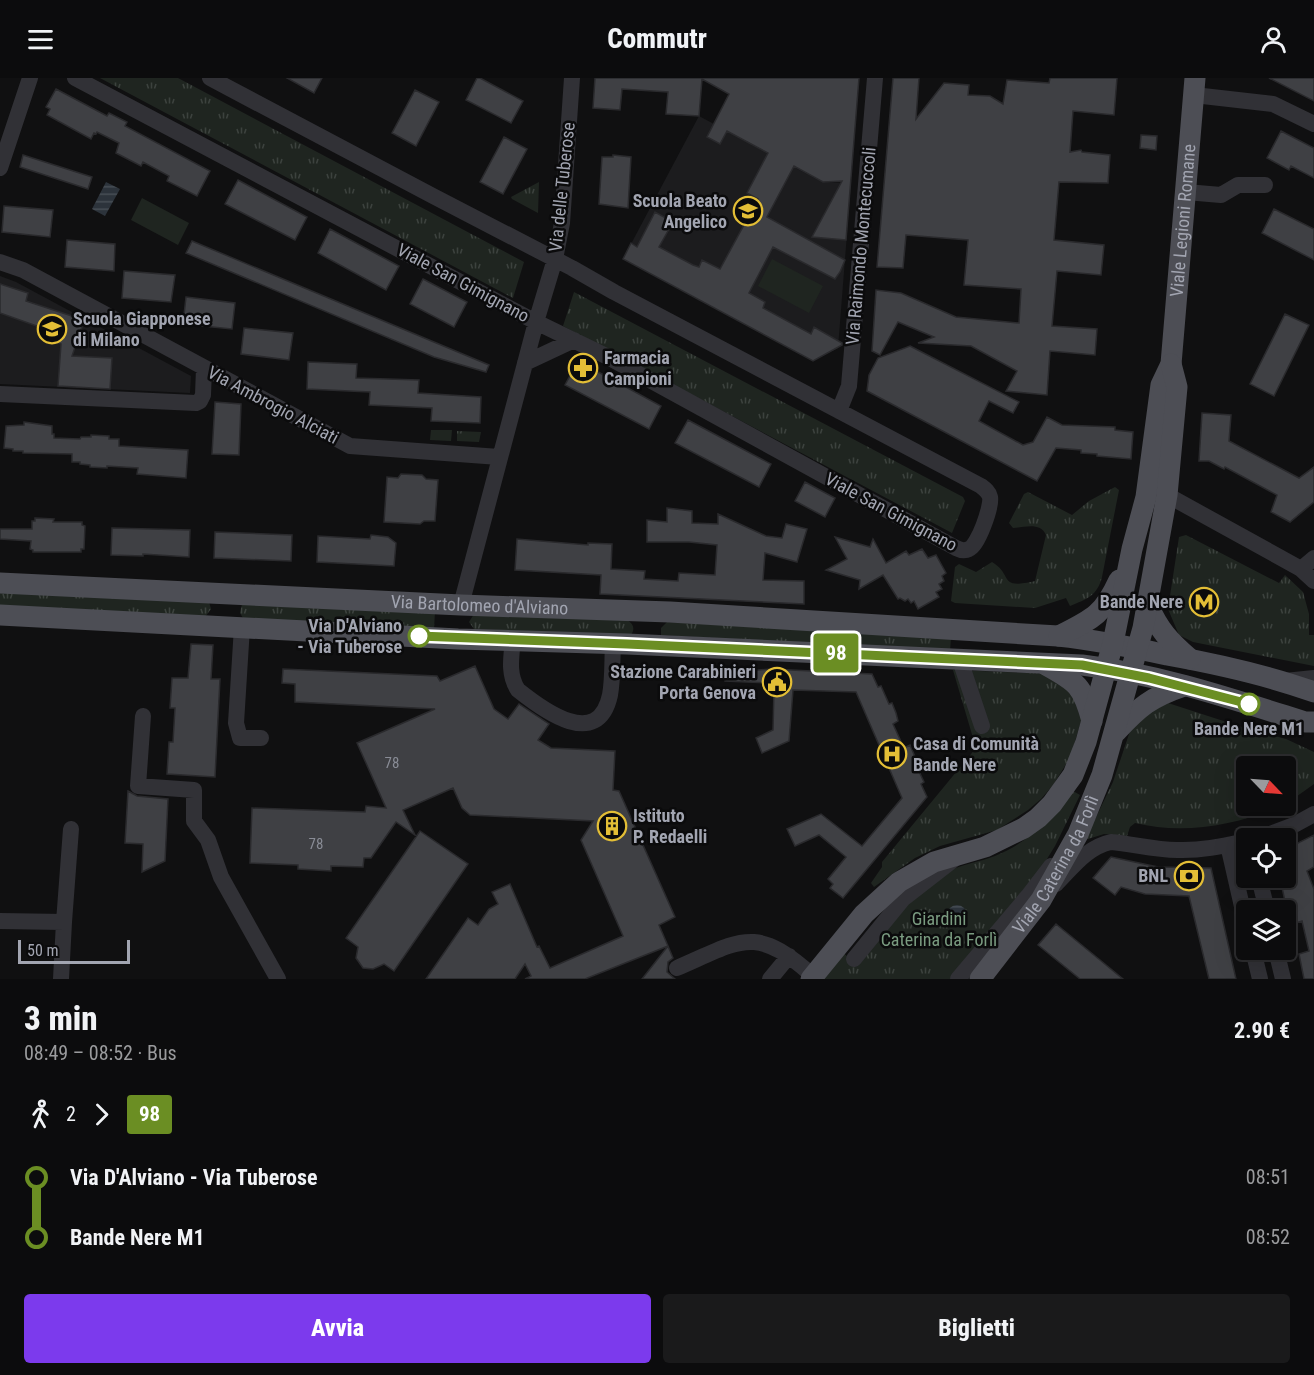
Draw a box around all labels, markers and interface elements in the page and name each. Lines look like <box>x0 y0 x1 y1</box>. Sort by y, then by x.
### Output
icon: menu <box>24 23 57 56</box>
text: Commutr <box>607 23 707 55</box>
icon: person <box>1257 23 1290 56</box>
street label: Via delle Tuberose <box>544 121 579 253</box>
street label: Viale Legioni Romane <box>1166 143 1199 298</box>
street label: Via Raimondo Montecuccoli <box>841 146 880 346</box>
place label: Scuola Beato Angelico <box>633 190 727 232</box>
school or university icon: Scuola Beato Angelico <box>732 195 764 227</box>
street label: Viale San Gimignano <box>394 239 533 326</box>
place label: Scuola Giapponese di Milano <box>73 308 211 350</box>
school or university icon: Scuola Giapponese di Milano <box>36 313 68 345</box>
place label: Farmacia Campioni <box>604 347 672 389</box>
pharmacy icon: Farmacia Campioni <box>567 352 599 384</box>
street label: Via Ambrogio Alciati <box>204 361 342 448</box>
street label: Viale San Gimignano <box>822 468 961 555</box>
metro station icon: Bande Nere <box>1188 586 1220 618</box>
street label: Via Bartolomeo d'Alviano <box>390 591 569 619</box>
place label: Bande Nere <box>1100 591 1183 612</box>
place label: Via D'Alviano - Via Tuberose <box>297 615 402 657</box>
marker: Via D'Alviano - Via Tuberose <box>408 625 430 647</box>
line badge: 98 <box>809 634 863 672</box>
text: 98 <box>825 641 847 665</box>
place label: Stazione Carabinieri Porta Genova <box>610 661 756 703</box>
public building icon: Stazione Carabinieri Porta Genova <box>761 666 793 698</box>
marker: Bande Nere M1 <box>1238 693 1260 715</box>
place label: Bande Nere M1 <box>1194 718 1304 739</box>
place label: Casa di Comunità Bande Nere <box>913 733 1039 775</box>
hospital icon: Casa di Comunità Bande Nere <box>876 738 908 770</box>
house number: 78 <box>385 754 399 772</box>
north arrow <box>1236 756 1296 816</box>
map controls <box>1236 756 1296 960</box>
street label: Viale Caterina da Forlì <box>1008 792 1103 938</box>
place label: Istituto P. Redaelli <box>633 805 707 847</box>
building icon: Istituto P. Redaelli <box>596 810 628 842</box>
button: locate <box>1236 828 1296 888</box>
house number: 78 <box>309 835 323 853</box>
bank icon: BNL <box>1173 860 1205 892</box>
place label: BNL <box>1138 865 1168 886</box>
button: layers <box>1236 900 1296 960</box>
park label: Giardini Caterina da Forlì <box>881 908 997 950</box>
scale bar <box>18 937 130 964</box>
text: 50 m <box>27 941 59 960</box>
text: 3 min <box>24 999 98 1038</box>
text: 2.90 € <box>1234 1018 1290 1043</box>
text: 08:49 – 08:52 · Bus <box>24 1041 177 1065</box>
icon: walk <box>24 1098 57 1131</box>
icon: forward <box>85 1098 118 1131</box>
text: 2 <box>66 1102 76 1126</box>
text: 98 <box>139 1102 160 1126</box>
text: Via D'Alviano - Via Tuberose <box>70 1165 318 1190</box>
text: 08:51 <box>1246 1165 1290 1189</box>
text: Bande Nere M1 <box>70 1225 205 1250</box>
text: 08:52 <box>1246 1225 1290 1249</box>
button: Avvia <box>24 1294 651 1363</box>
button: Biglietti <box>663 1294 1290 1363</box>

